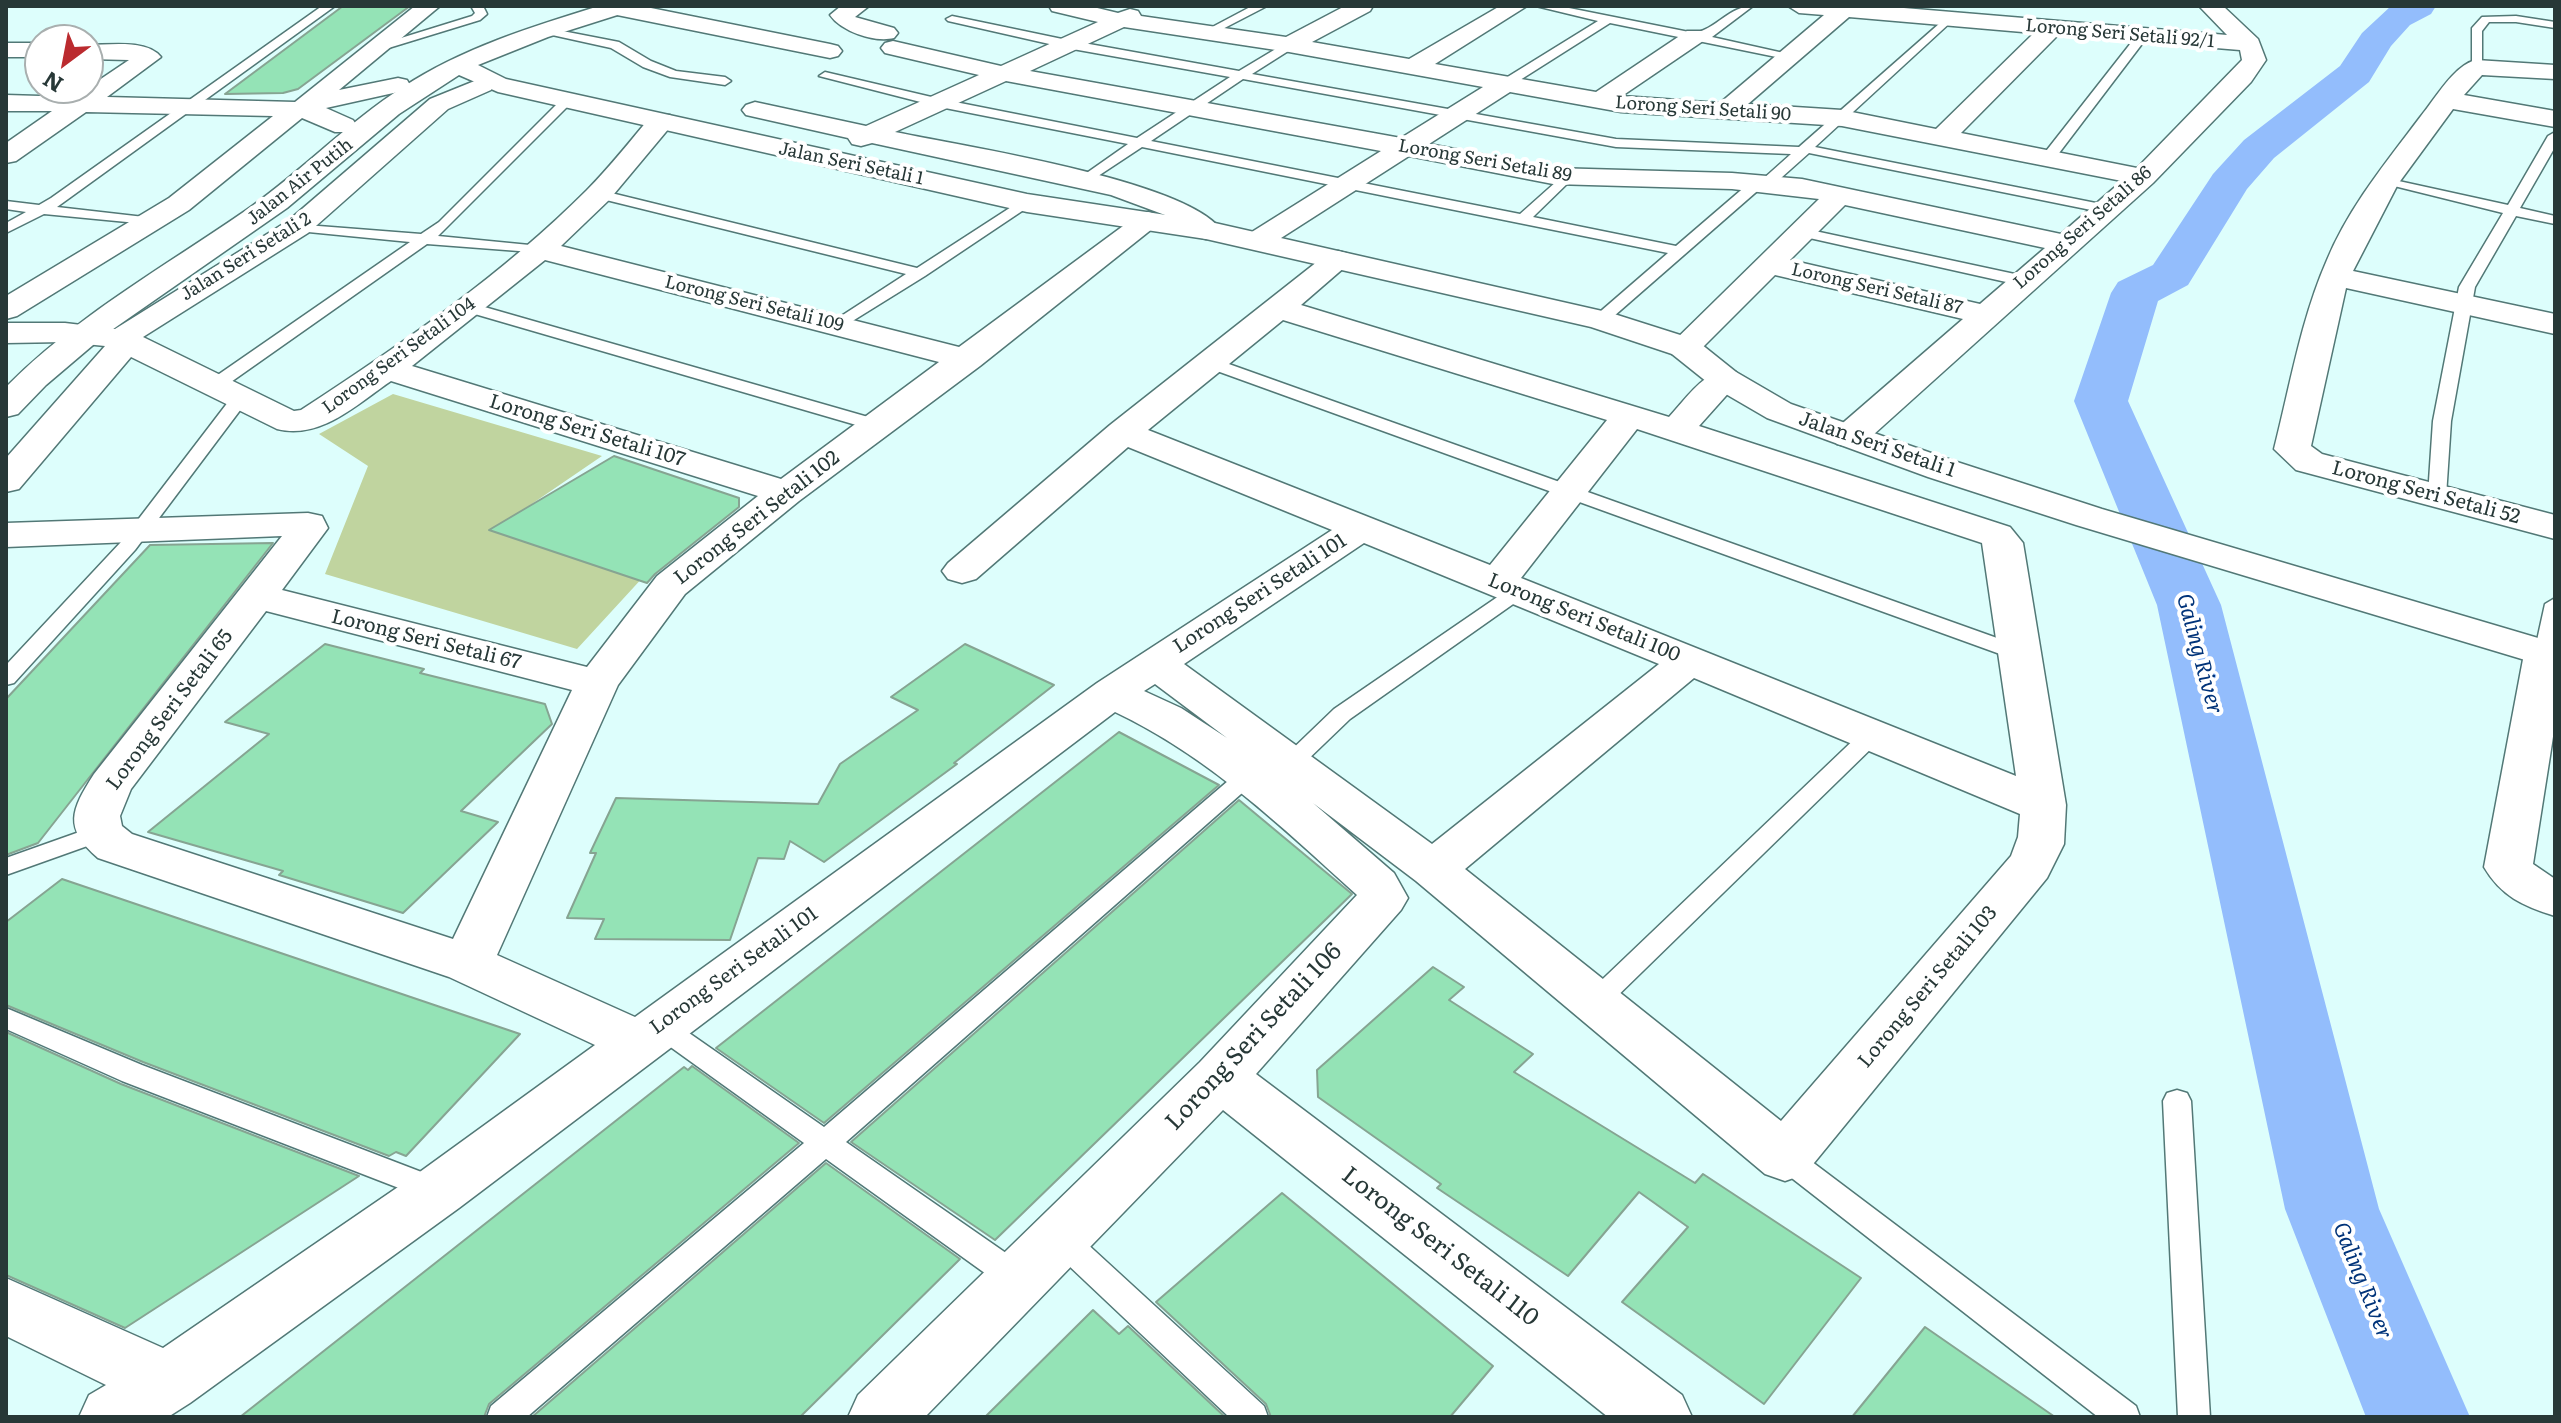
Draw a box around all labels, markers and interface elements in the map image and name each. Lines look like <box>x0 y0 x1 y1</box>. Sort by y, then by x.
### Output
street label: Lorong Seri Setali 92/1 <box>2025 15 2215 53</box>
north arrow <box>24 24 104 104</box>
text: N <box>36 64 69 102</box>
street label: Lorong Seri Setali 90 <box>1614 92 1792 126</box>
street label: Jalan Air Putih <box>243 134 357 230</box>
street label: Lorong Seri Setali 89 <box>1397 135 1573 187</box>
street label: Jalan Seri Setali 1 <box>777 138 925 190</box>
street label: Lorong Seri Setali 86 <box>2010 162 2156 294</box>
street label: Jalan Seri Setali 2 <box>177 208 315 306</box>
street label: Lorong Seri Setali 87 <box>1789 259 1965 319</box>
street label: Lorong Seri Setali 109 <box>662 271 846 337</box>
street label: Lorong Seri Setali 104 <box>318 293 480 419</box>
street label: Lorong Seri Setali 107 <box>486 390 688 472</box>
street label: Jalan Seri Setali 1 <box>1796 407 1958 483</box>
street label: Lorong Seri Setali 102 <box>669 446 845 590</box>
street label: Lorong Seri Setali 52 <box>2329 456 2523 530</box>
street label: Lorong Seri Setali 101 <box>1169 529 1351 659</box>
street label: Lorong Seri Setali 100 <box>1484 568 1684 668</box>
water label: Galing River <box>2170 591 2228 717</box>
street label: Lorong Seri Setali 67 <box>329 605 523 675</box>
street label: Lorong Seri Setali 65 <box>102 625 238 795</box>
street label: Lorong Seri Setali 103 <box>1853 901 2003 1073</box>
street label: Lorong Seri Setali 101 <box>645 902 823 1040</box>
street label: Lorong Seri Setali 106 <box>1160 938 1348 1136</box>
street label: Lorong Seri Setali 110 <box>1336 1161 1544 1333</box>
water label: Galing River <box>2327 1219 2397 1343</box>

